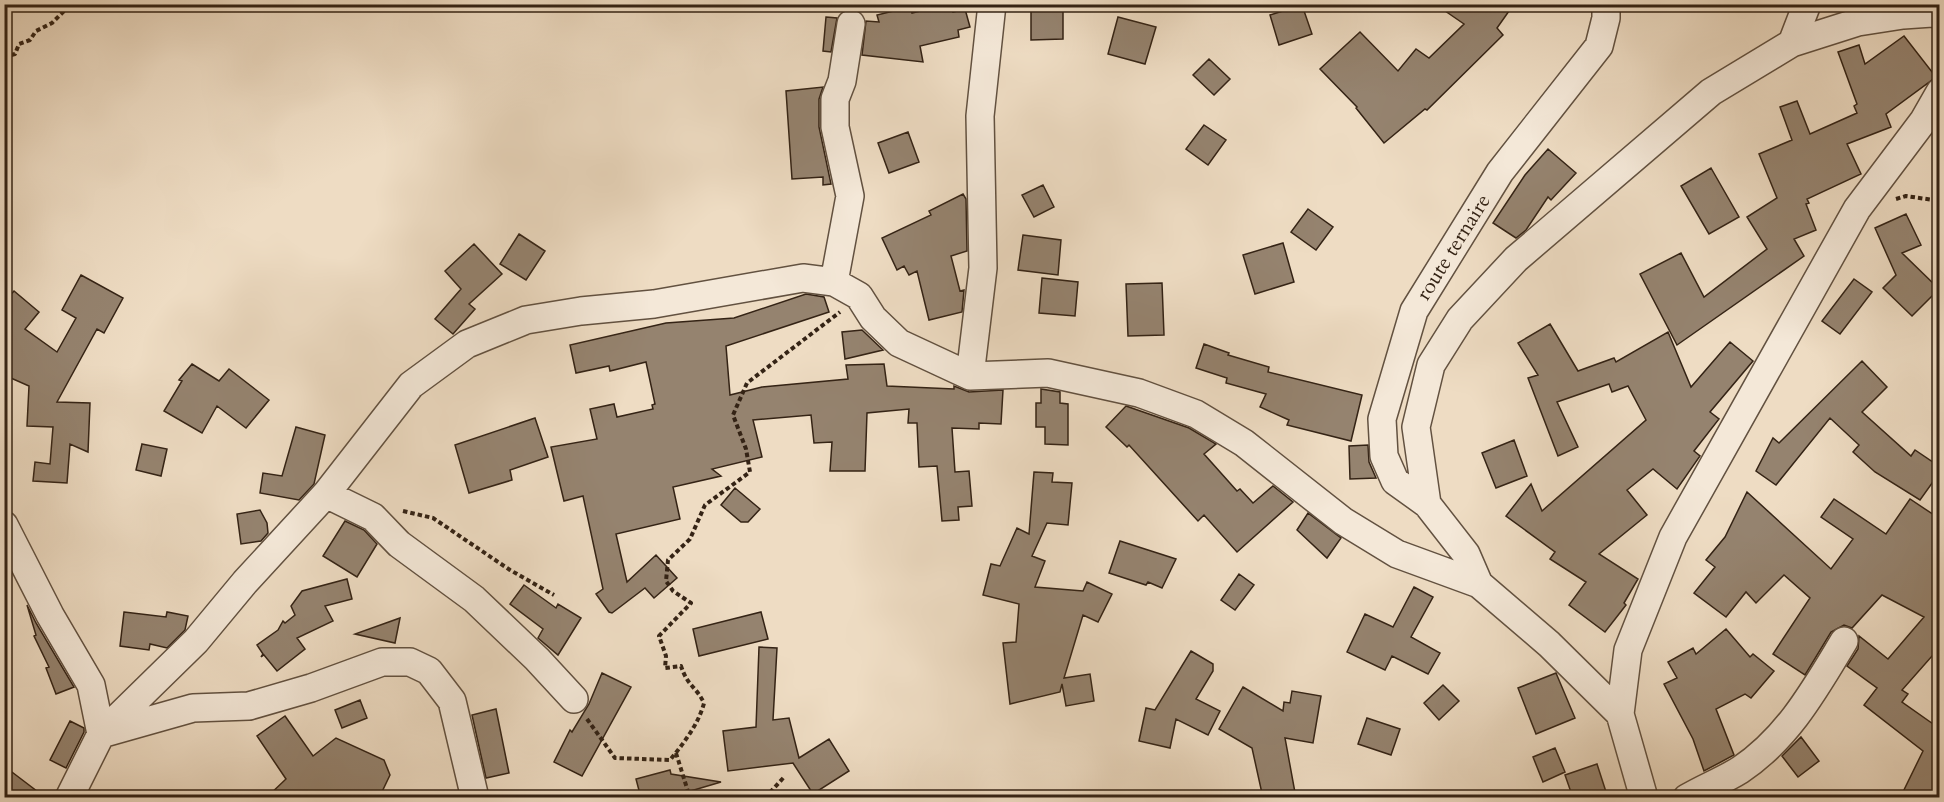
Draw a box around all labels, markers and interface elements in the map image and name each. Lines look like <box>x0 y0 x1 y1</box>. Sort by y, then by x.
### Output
street label: route ternaire <box>1409 189 1498 306</box>

